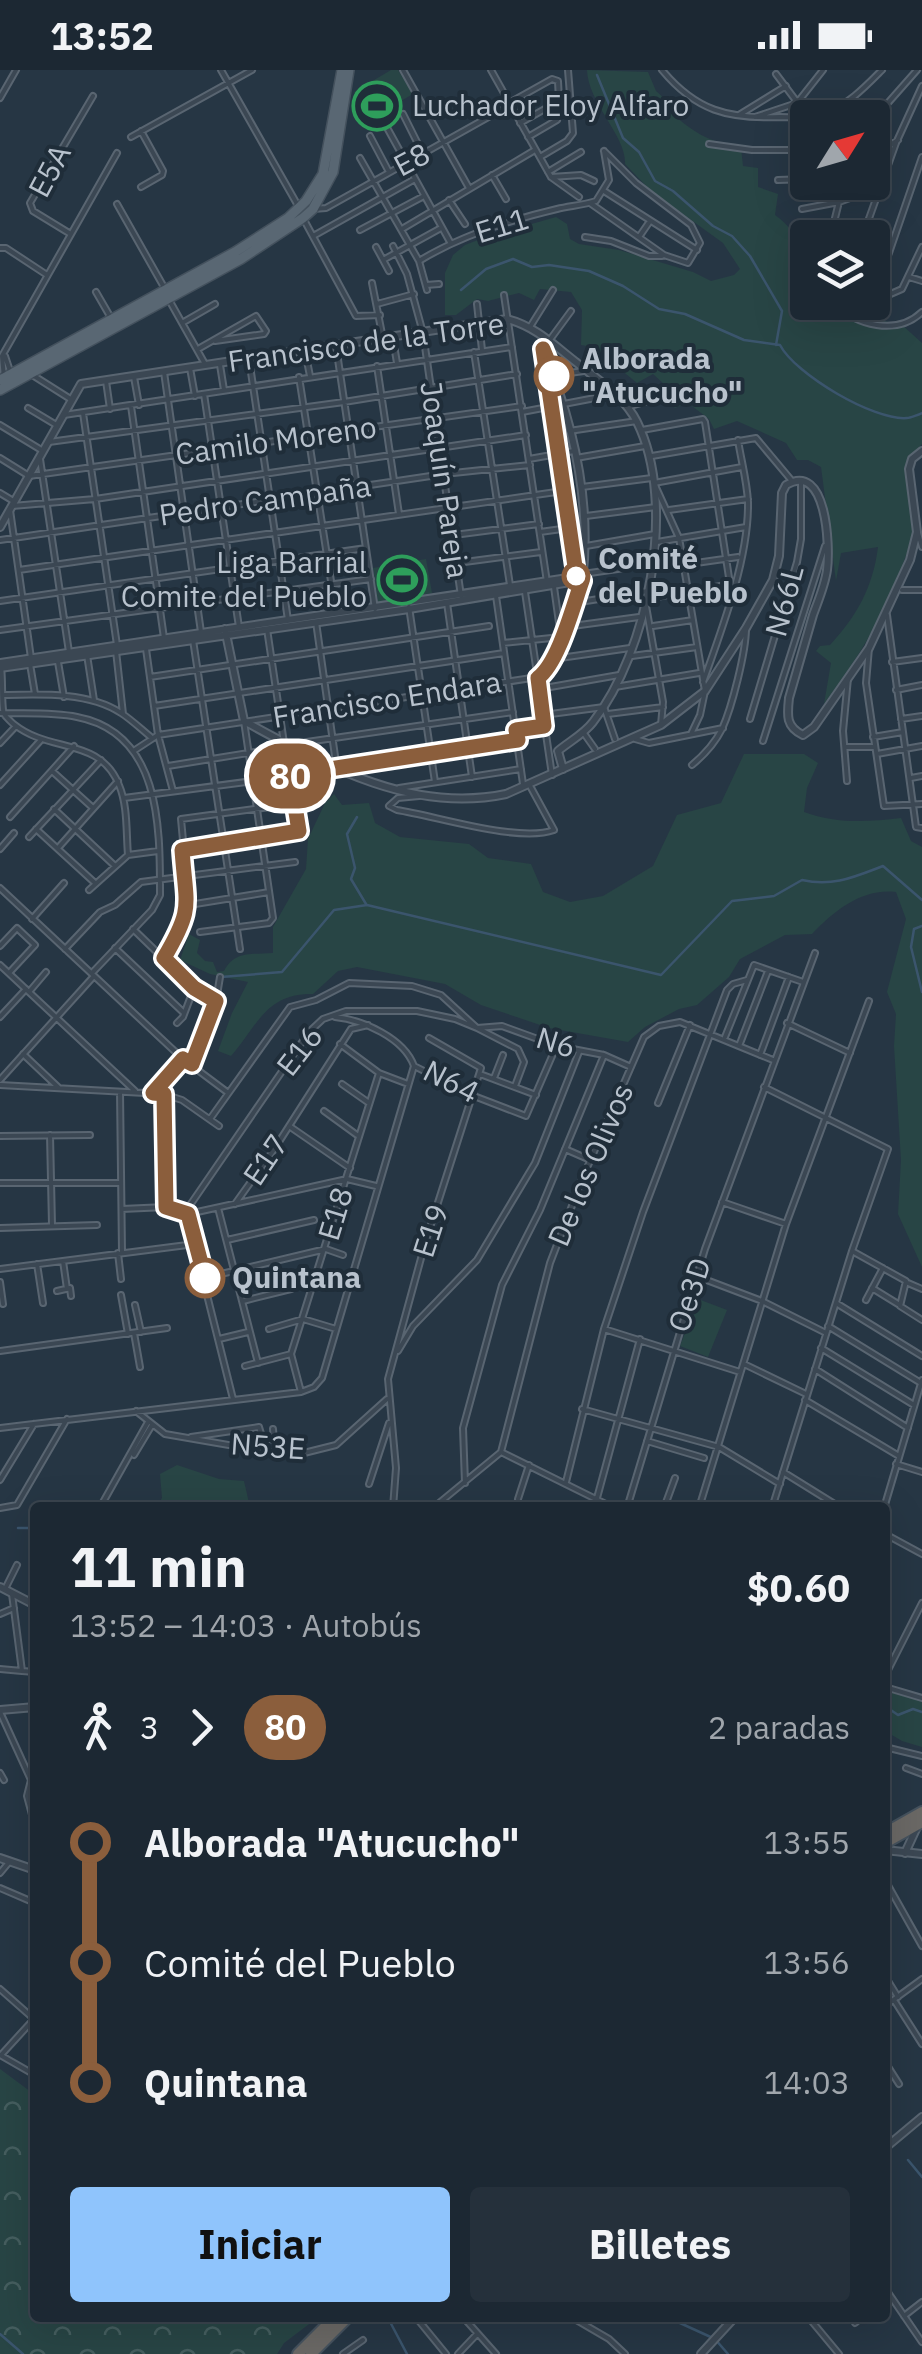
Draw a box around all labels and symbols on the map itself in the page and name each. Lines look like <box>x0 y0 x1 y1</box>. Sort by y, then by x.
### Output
sports icon: Luchador Eloy Alfaro <box>351 80 403 132</box>
place label: Luchador Eloy Alfaro <box>412 85 689 124</box>
north arrow <box>790 100 890 200</box>
street label: E8 <box>386 133 436 184</box>
street label: E5A <box>19 137 79 204</box>
street label: E11 <box>470 198 533 251</box>
street label: Francisco de la Torre <box>225 303 506 380</box>
place label: Alborada "Atucucho" <box>582 338 743 411</box>
marker: Alborada "Atucucho" <box>535 357 573 395</box>
street label: Joaquín Pareja <box>412 379 479 581</box>
street label: Camilo Moreno <box>173 406 379 473</box>
street label: Pedro Campaña <box>156 465 373 534</box>
place label: Comité del Pueblo <box>598 538 748 611</box>
place label: Liga Barrial Comite del Pueblo <box>121 542 367 615</box>
sports icon: Liga Barrial Comite del Pueblo <box>376 554 428 606</box>
street label: N66L <box>755 561 812 641</box>
marker: Comité del Pueblo <box>563 563 589 589</box>
street label: Francisco Endara <box>270 661 504 736</box>
line badge: 80 <box>245 744 335 808</box>
street label: E16 <box>267 1017 331 1083</box>
street label: N6 <box>532 1017 581 1066</box>
street label: N64 <box>417 1050 486 1111</box>
street label: De los Olivos <box>538 1077 641 1252</box>
street label: E17 <box>234 1126 296 1192</box>
street label: E18 <box>308 1182 361 1245</box>
street label: E19 <box>403 1199 456 1262</box>
street label: Oe3D <box>658 1252 719 1337</box>
place label: Quintana <box>232 1257 361 1296</box>
marker: Quintana <box>186 1259 224 1297</box>
street label: N53E <box>229 1423 307 1468</box>

